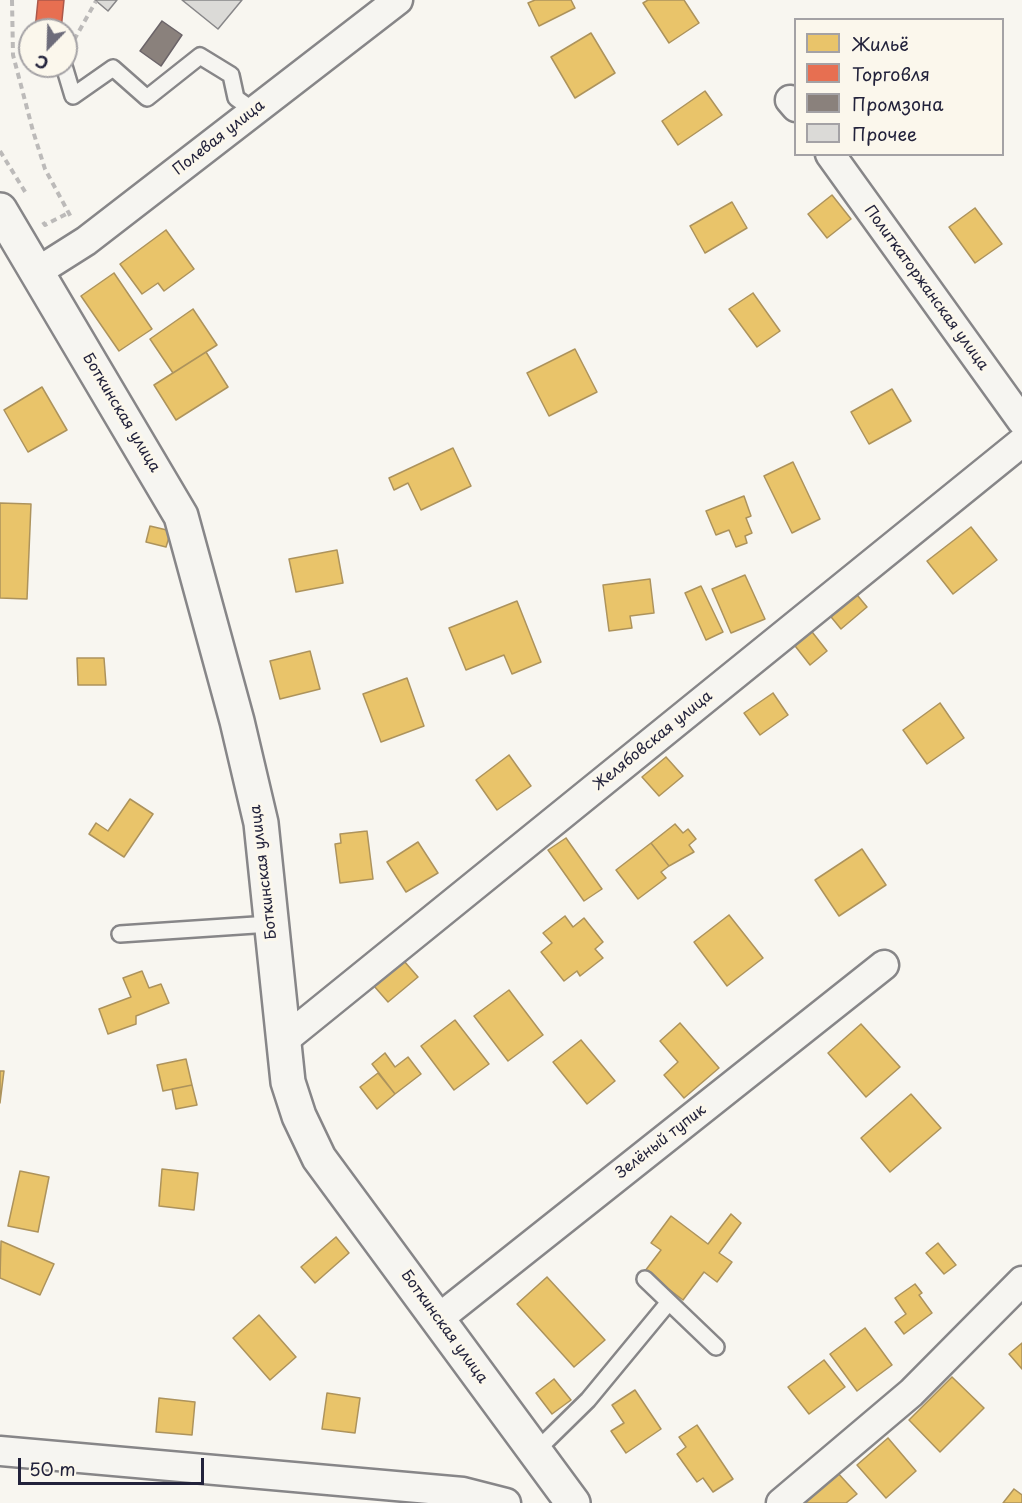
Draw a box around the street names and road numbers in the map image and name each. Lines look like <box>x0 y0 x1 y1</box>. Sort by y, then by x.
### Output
street label: Полевая улица <box>170 97 268 179</box>
street label: Политкаторжанская улица <box>860 202 992 374</box>
street label: Боткинская улица <box>78 350 164 476</box>
street label: Желябовская улица <box>590 687 716 795</box>
street label: Боткинская улица <box>247 804 281 940</box>
street label: Зелёный тупик <box>612 1101 710 1183</box>
street label: Боткинская улица <box>397 1267 491 1387</box>

